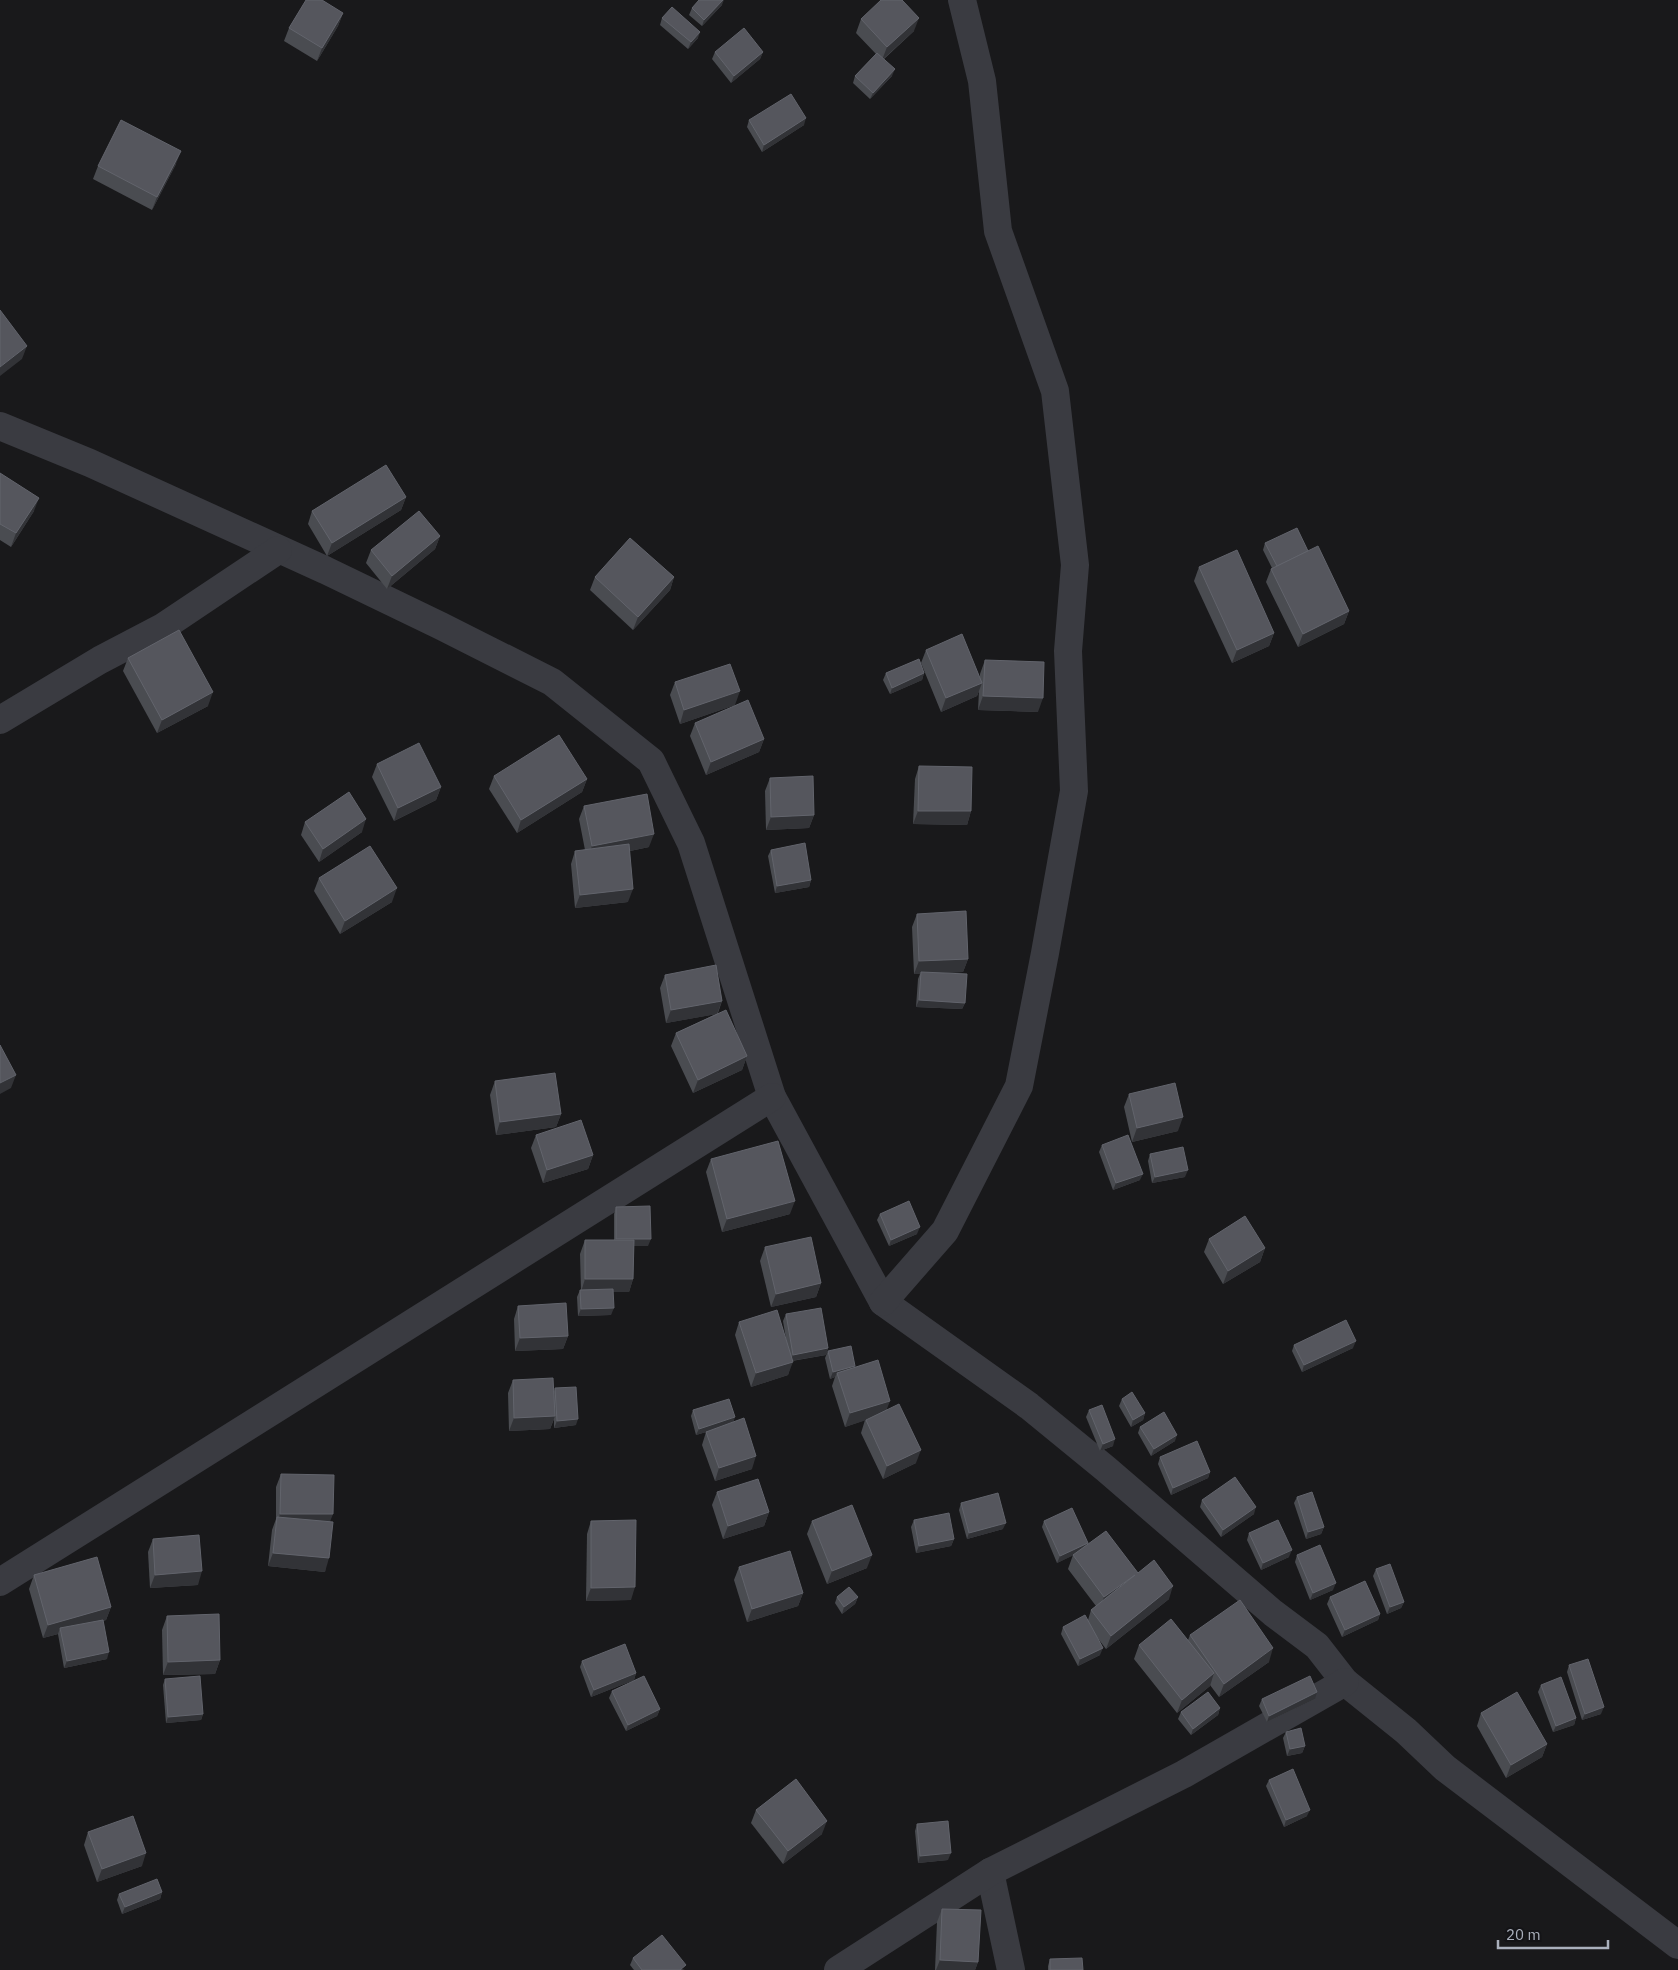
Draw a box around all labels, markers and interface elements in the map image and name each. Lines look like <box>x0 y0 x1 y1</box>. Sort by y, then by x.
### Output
scale bar <box>1498 1918 1608 1950</box>
text: 20 m <box>1506 1925 1541 1944</box>

